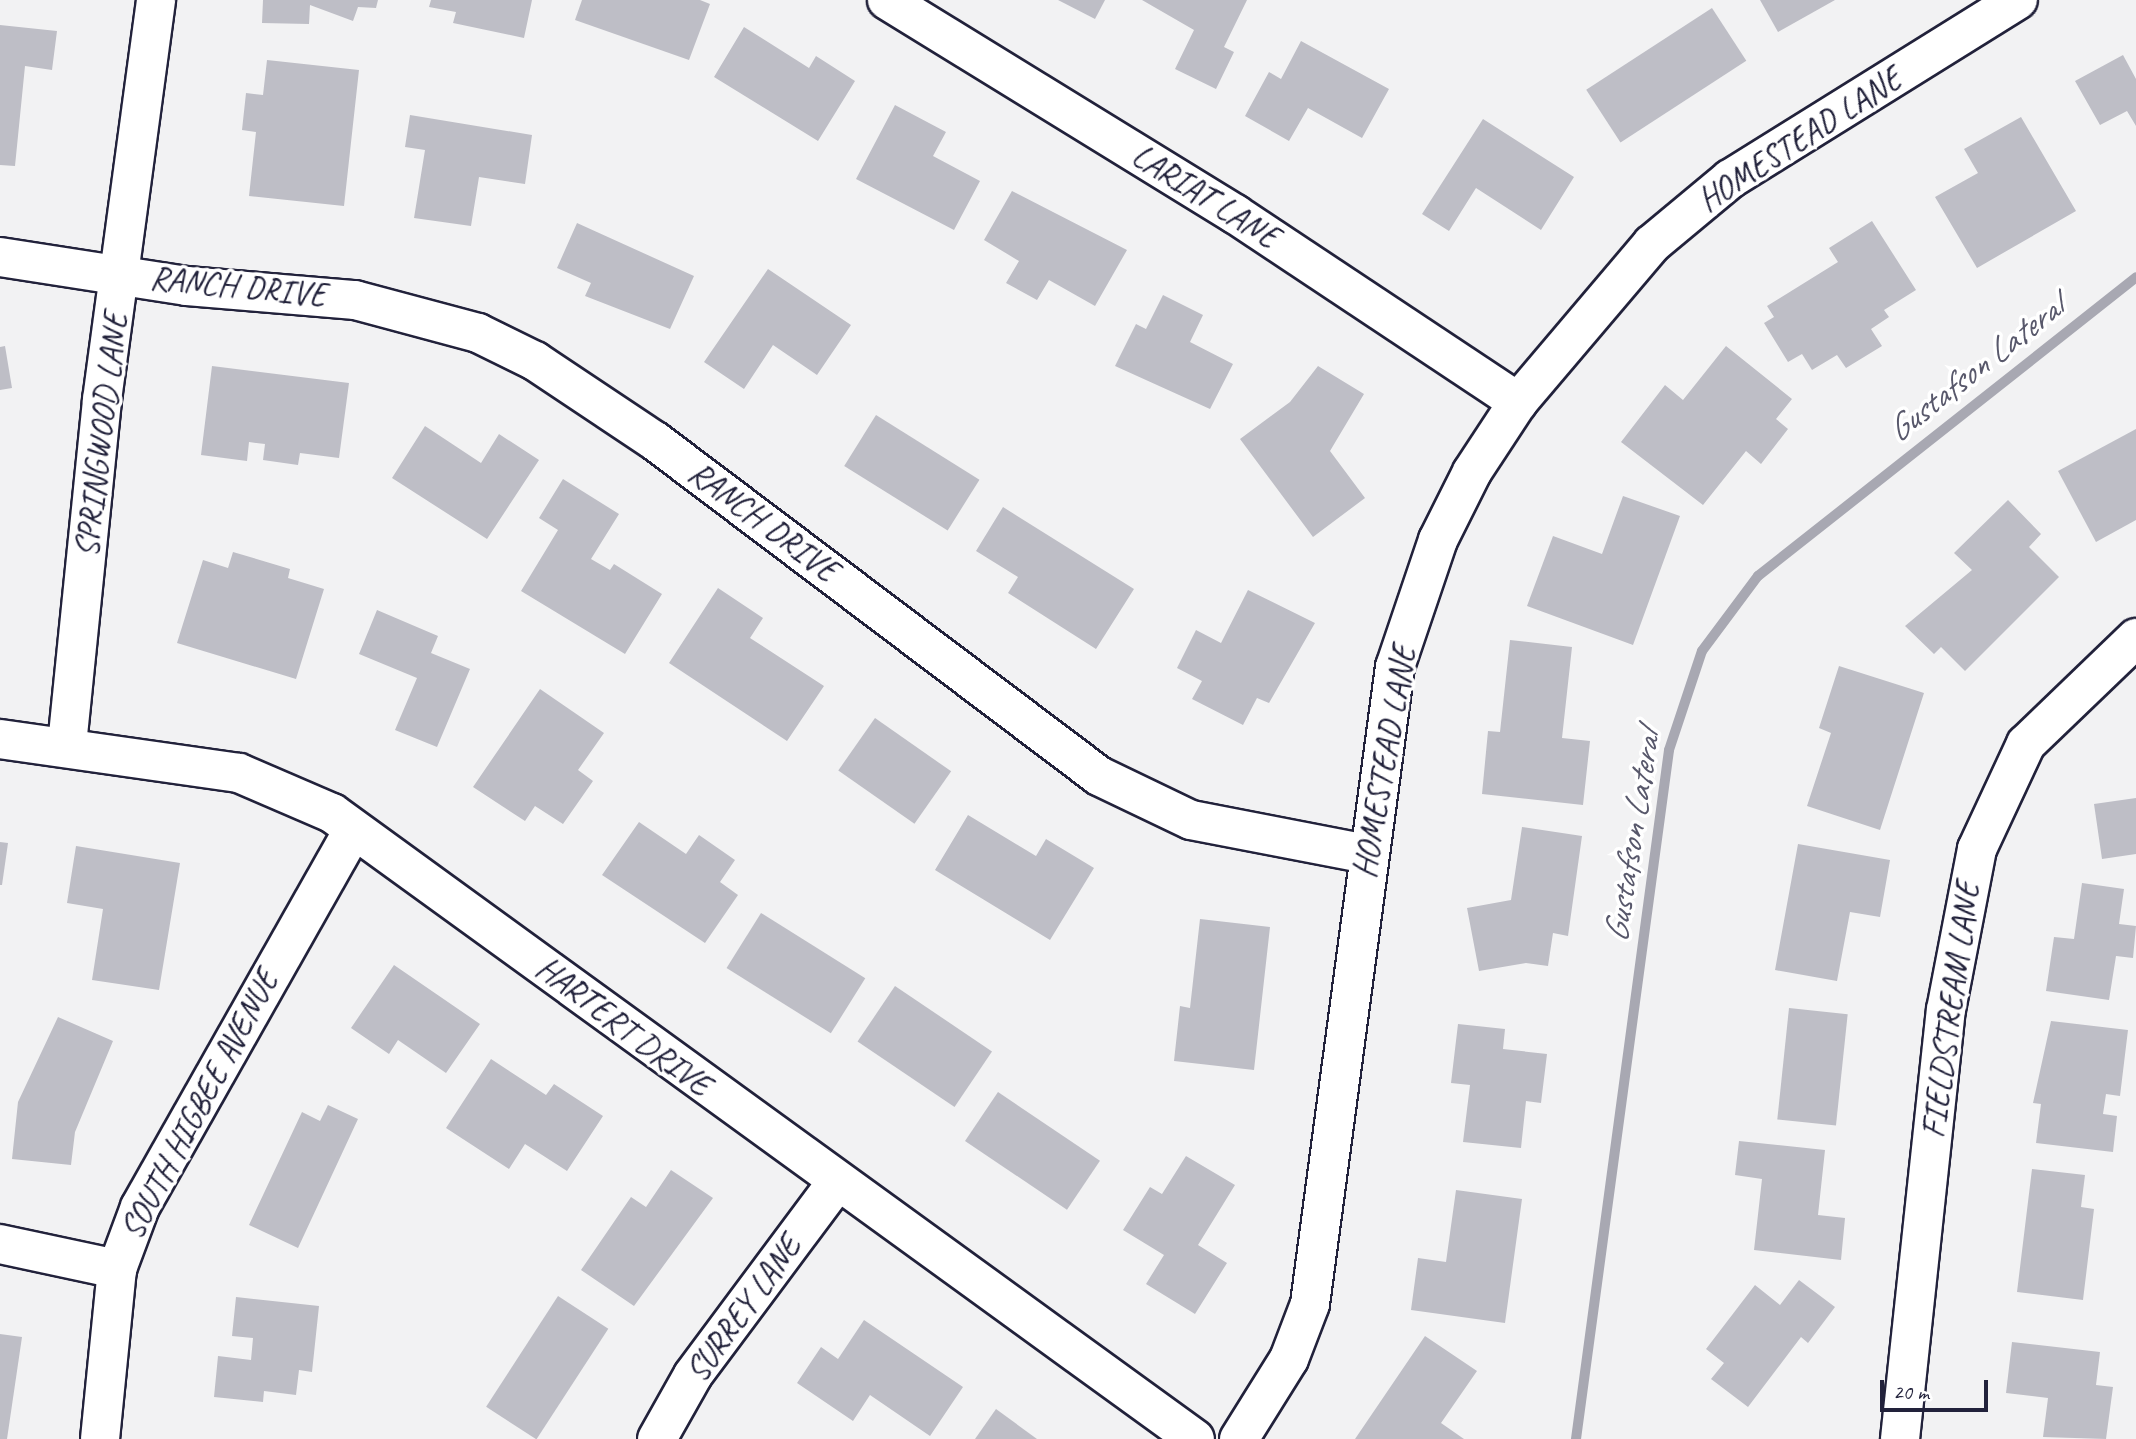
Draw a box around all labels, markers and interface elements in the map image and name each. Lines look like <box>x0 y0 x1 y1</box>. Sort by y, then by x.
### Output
street label: HOMESTEAD LANE <box>1691 60 1909 220</box>
street label: LARIAT LANE <box>1124 136 1286 258</box>
street label: RANCH DRIVE <box>148 258 328 316</box>
water label: Gustafson Lateral <box>1878 287 2072 451</box>
street label: SPRINGWOOD LANE <box>67 310 137 560</box>
street label: RANCH DRIVE <box>681 453 845 591</box>
street label: HOMESTEAD LANE <box>1345 644 1425 880</box>
water label: Gustafson Lateral <box>1595 729 1669 945</box>
street label: FIELDSTREAM LANE <box>1913 879 1989 1141</box>
street label: HARTERT DRIVE <box>528 949 718 1105</box>
street label: SOUTH HIGBEE AVENUE <box>112 964 288 1246</box>
street label: SURREY LANE <box>677 1228 811 1390</box>
scale bar <box>1884 1366 1993 1410</box>
text: 20 m <box>1893 1379 1929 1405</box>

